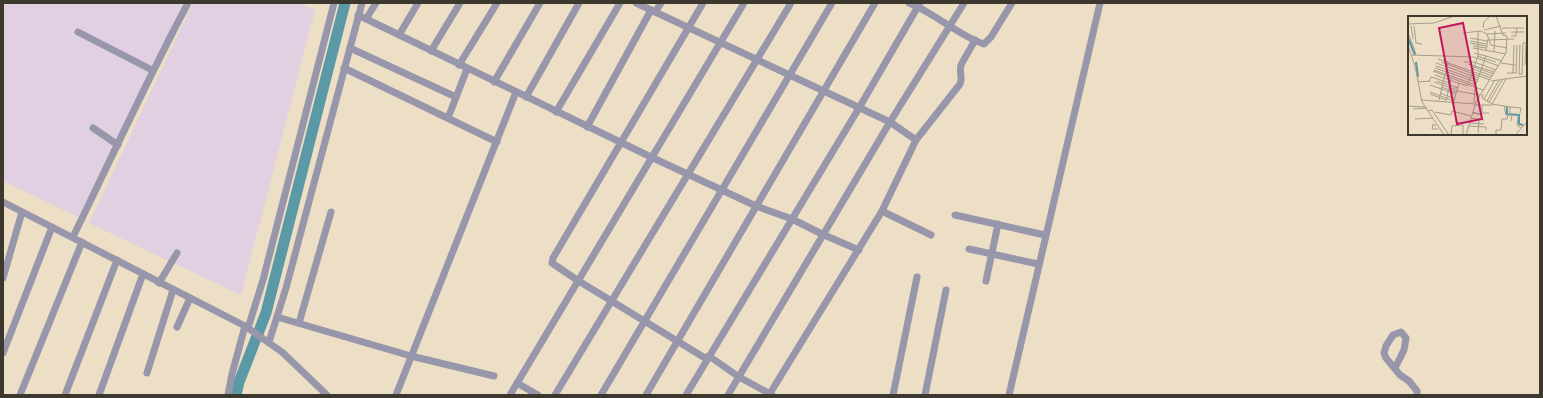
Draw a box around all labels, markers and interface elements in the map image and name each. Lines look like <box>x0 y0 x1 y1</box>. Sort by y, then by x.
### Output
inset map <box>1408 16 1527 135</box>

